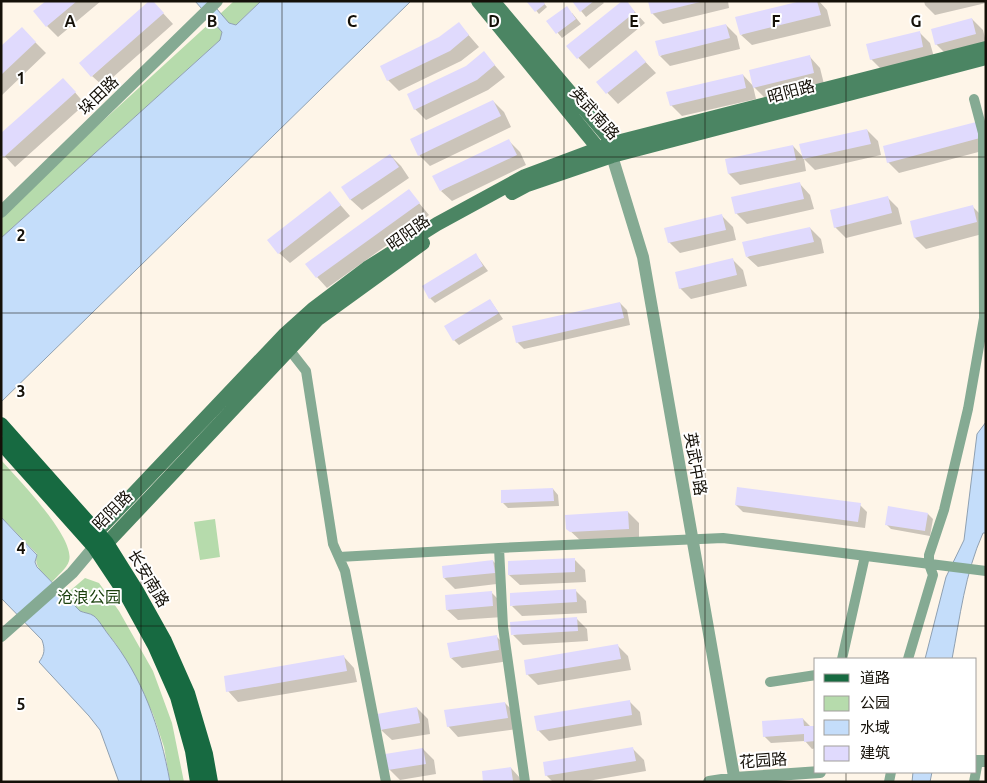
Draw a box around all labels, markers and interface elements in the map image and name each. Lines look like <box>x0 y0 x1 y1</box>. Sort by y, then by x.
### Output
text: A <box>64 12 76 30</box>
text: B <box>207 12 217 30</box>
text: C <box>347 12 357 30</box>
text: D <box>488 12 500 30</box>
text: E <box>629 12 639 30</box>
text: F <box>772 12 781 30</box>
text: G <box>910 12 922 30</box>
text: 1 <box>16 69 26 87</box>
street label: 垛田路 <box>74 72 122 118</box>
street label: 昭阳路 <box>765 76 817 106</box>
street label: 英武南路 <box>567 83 623 143</box>
street label: 昭阳路 <box>383 211 433 253</box>
text: 2 <box>16 226 26 244</box>
text: 3 <box>16 382 26 400</box>
street label: 英武中路 <box>682 431 710 497</box>
street label: 昭阳路 <box>89 487 135 533</box>
text: 4 <box>16 539 26 557</box>
street label: 长安南路 <box>125 546 173 610</box>
park label: 沧浪公园 <box>57 588 121 606</box>
legend <box>814 658 977 773</box>
text: 道路 <box>860 669 890 686</box>
text: 公园 <box>860 694 890 711</box>
text: 5 <box>16 695 26 713</box>
text: 水域 <box>860 719 890 736</box>
text: 建筑 <box>860 744 890 761</box>
street label: 花园路 <box>738 749 788 771</box>

